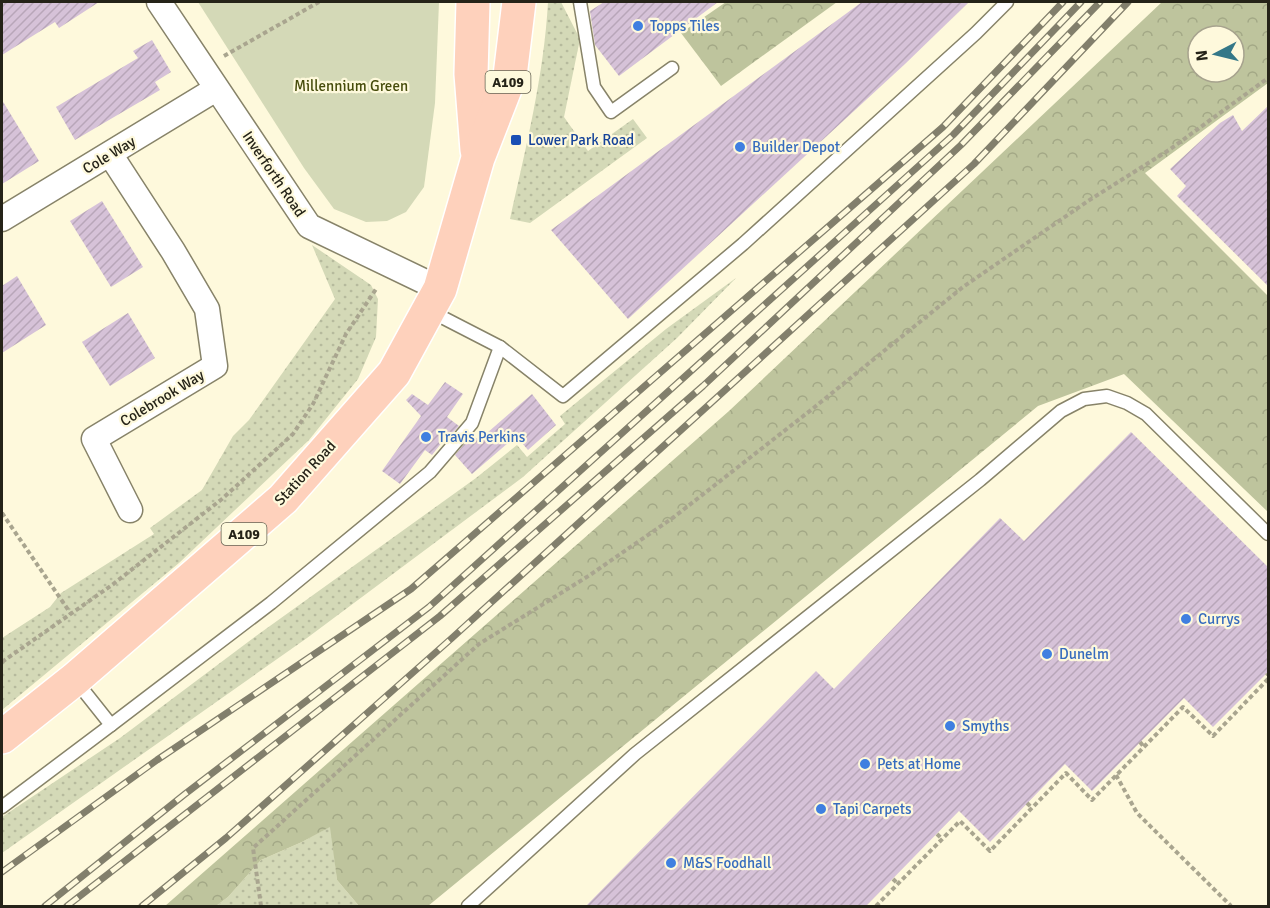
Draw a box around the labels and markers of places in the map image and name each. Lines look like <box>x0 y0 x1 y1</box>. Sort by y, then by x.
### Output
place label: Topps Tiles <box>650 17 720 35</box>
marker: Topps Tiles <box>631 19 645 33</box>
place label: Lower Park Road <box>528 131 634 149</box>
marker: Lower Park Road <box>509 133 523 147</box>
place label: Builder Depot <box>752 138 840 156</box>
marker: Builder Depot <box>733 140 747 154</box>
place label: Travis Perkins <box>438 428 526 446</box>
marker: Travis Perkins <box>419 430 433 444</box>
place label: Currys <box>1198 610 1241 628</box>
marker: Currys <box>1179 612 1193 626</box>
place label: Dunelm <box>1059 645 1109 663</box>
marker: Dunelm <box>1040 647 1054 661</box>
place label: Smyths <box>962 717 1010 735</box>
marker: Smyths <box>943 719 957 733</box>
place label: Pets at Home <box>877 755 961 773</box>
marker: Pets at Home <box>858 757 872 771</box>
place label: Tapi Carpets <box>833 800 912 818</box>
marker: Tapi Carpets <box>814 802 828 816</box>
place label: M&S Foodhall <box>683 854 771 872</box>
marker: M&S Foodhall <box>664 856 678 870</box>

